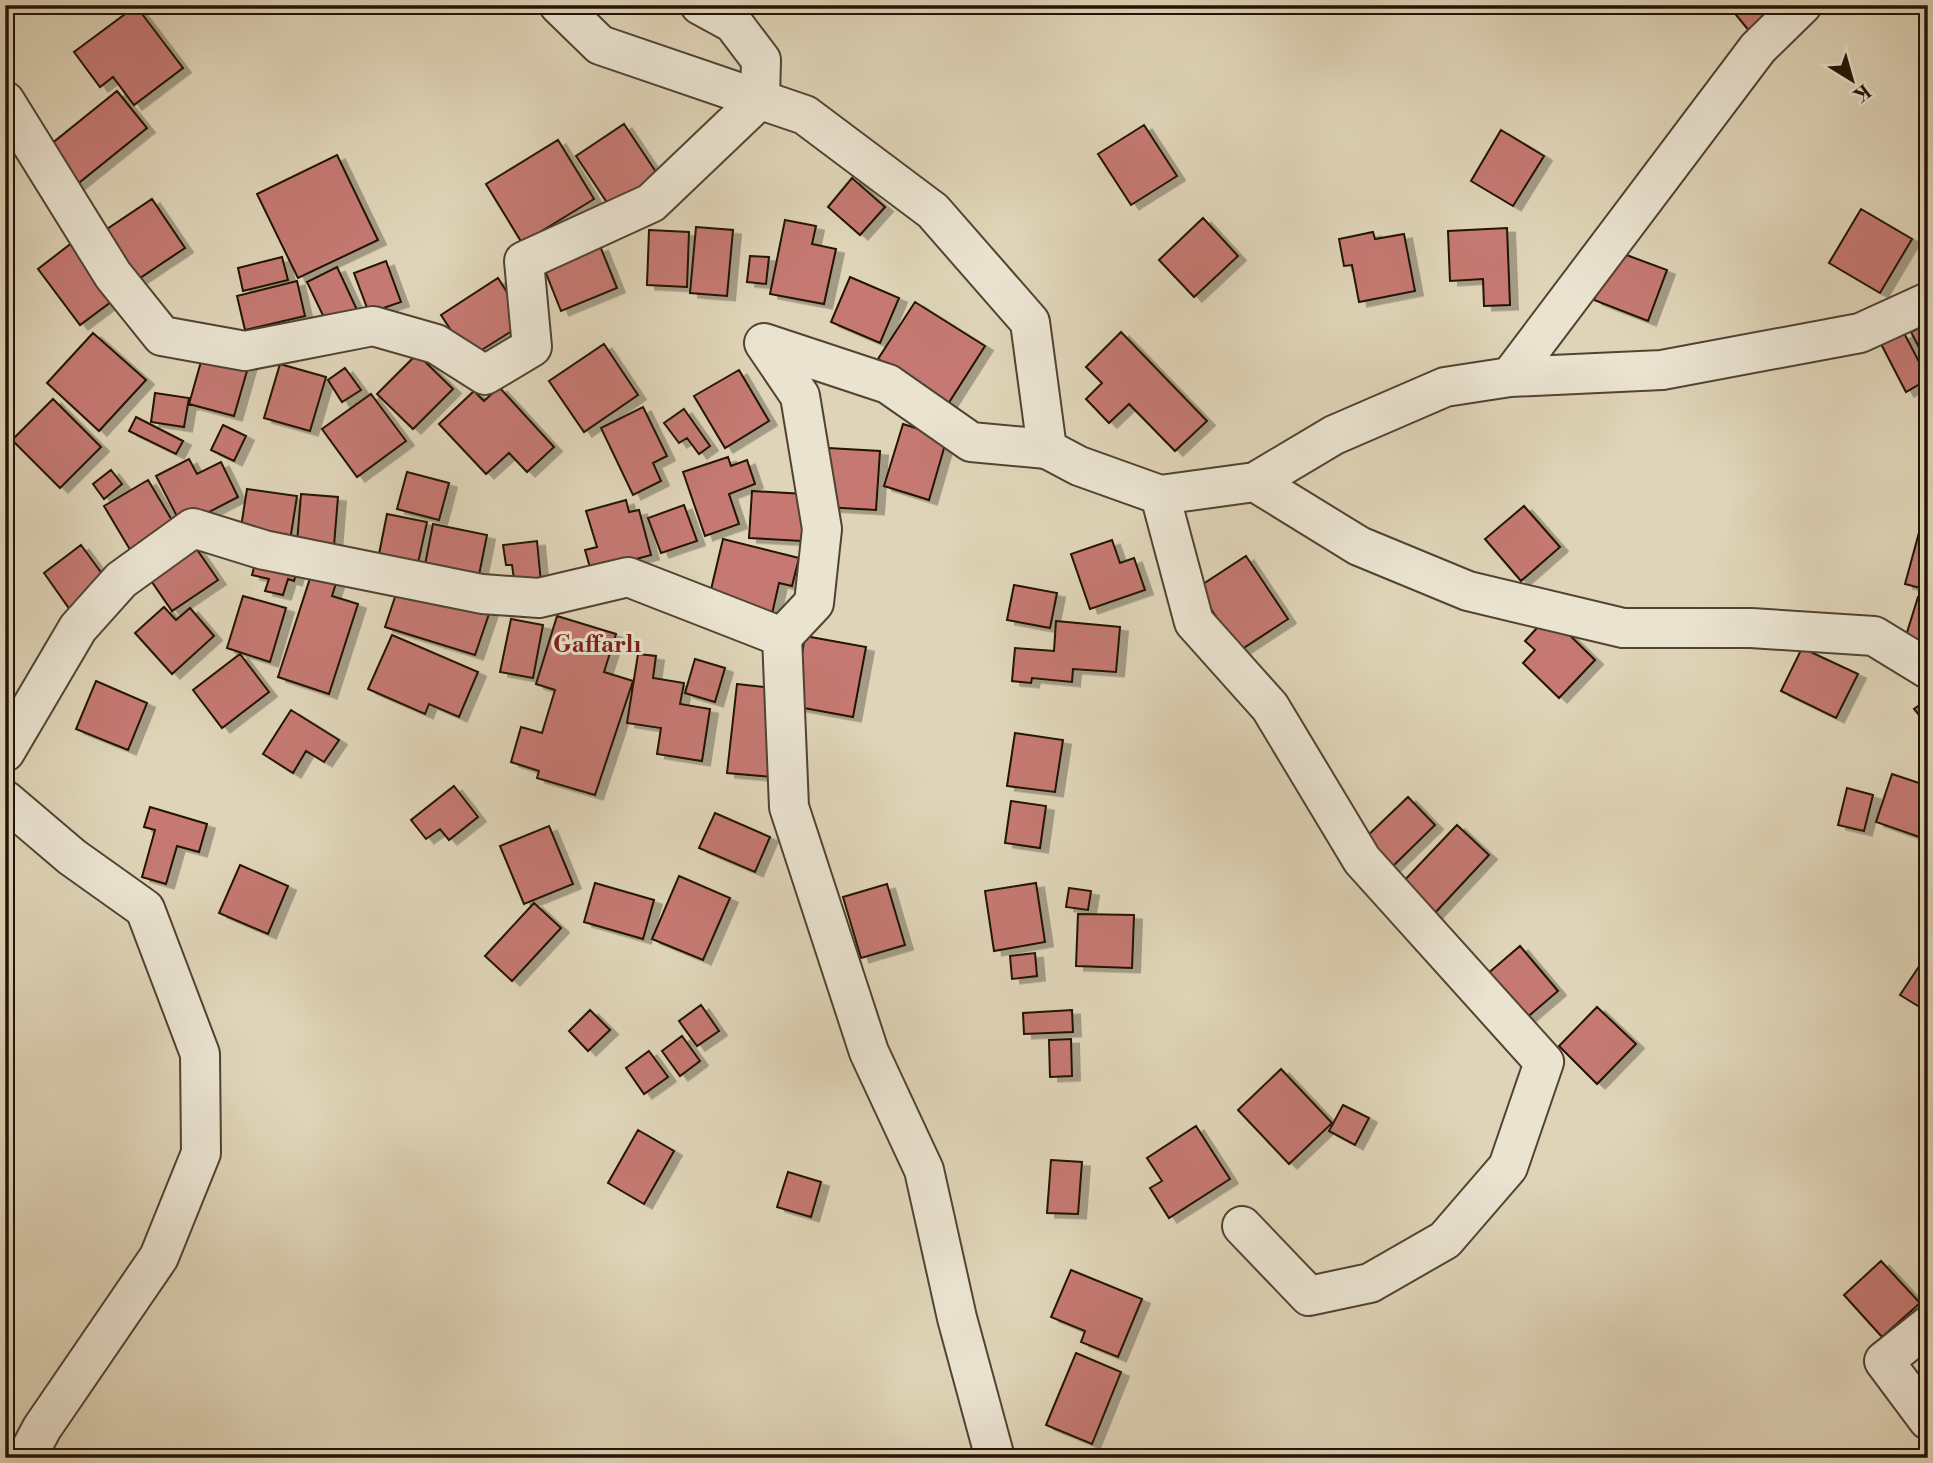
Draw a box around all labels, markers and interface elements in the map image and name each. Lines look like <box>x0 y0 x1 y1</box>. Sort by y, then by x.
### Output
north arrow <box>1818 46 1888 116</box>
text: K <box>1848 79 1875 107</box>
district label: Gaffarlı <box>553 630 641 660</box>

